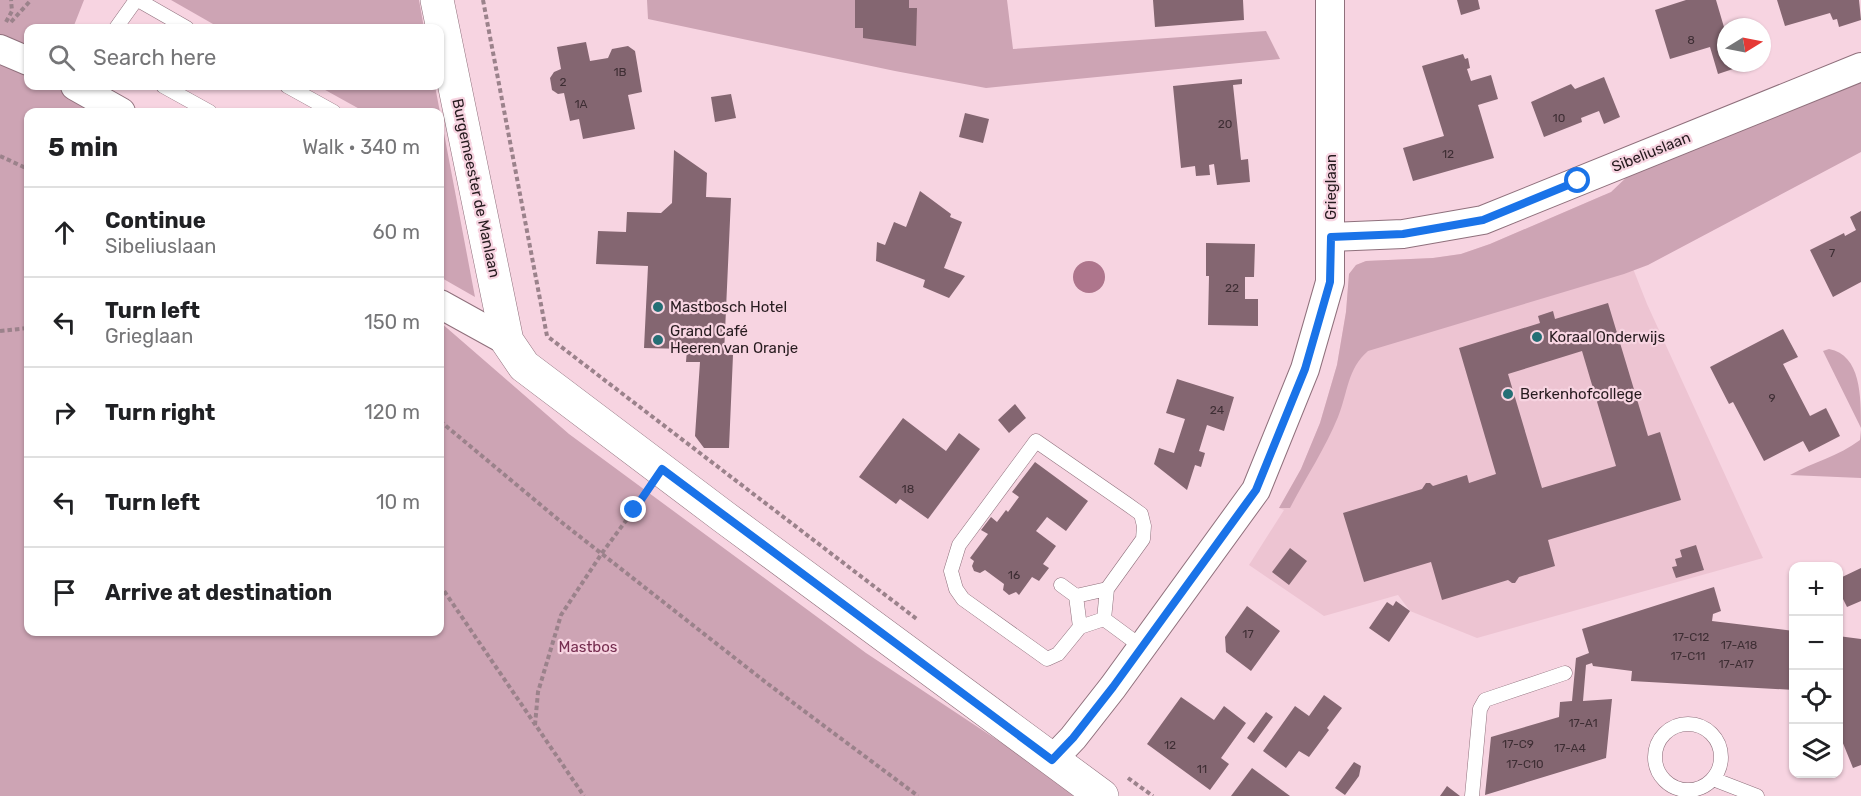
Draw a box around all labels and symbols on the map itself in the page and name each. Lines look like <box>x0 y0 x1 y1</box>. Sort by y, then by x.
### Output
north arrow <box>1717 18 1771 72</box>
house number: 8 <box>1687 33 1695 47</box>
house number: 1B <box>613 65 627 79</box>
house number: 2 <box>559 75 567 89</box>
street label: Burgemeester de Manlaan <box>448 97 504 279</box>
house number: 1A <box>574 97 588 111</box>
house number: 10 <box>1553 111 1565 125</box>
house number: 20 <box>1218 117 1232 131</box>
street label: Sibeliuslaan <box>1609 128 1693 176</box>
house number: 12 <box>1442 147 1454 161</box>
street label: Grieglaan <box>1322 154 1340 220</box>
route start <box>1564 167 1590 193</box>
house number: 7 <box>1829 246 1835 260</box>
house number: 22 <box>1225 281 1239 295</box>
place label: Mastbosch Hotel <box>670 298 787 316</box>
marker: Mastbosch Hotel <box>651 300 665 314</box>
place label: Grand Café Heeren van Oranje <box>670 322 798 357</box>
place label: Koraal Onderwijs <box>1549 328 1665 346</box>
marker: Koraal Onderwijs <box>1530 330 1544 344</box>
marker: Grand Café Heeren van Oranje <box>651 333 665 347</box>
place label: Berkenhofcollege <box>1520 385 1642 403</box>
marker: Berkenhofcollege <box>1501 387 1515 401</box>
house number: 9 <box>1768 391 1776 405</box>
house number: 24 <box>1210 403 1225 417</box>
house number: 18 <box>902 482 914 496</box>
route end <box>620 496 646 522</box>
house number: 16 <box>1008 568 1020 582</box>
house number: 17 <box>1242 627 1254 641</box>
house number: 17-C12 <box>1673 630 1709 644</box>
park label: Mastbos <box>559 638 618 656</box>
house number: 17-A18 <box>1721 638 1757 652</box>
house number: 17-C11 <box>1671 649 1705 663</box>
house number: 17-A17 <box>1718 657 1754 671</box>
house number: 17-A1 <box>1568 716 1598 730</box>
house number: 17-C9 <box>1502 737 1534 751</box>
house number: 12 <box>1164 738 1176 752</box>
house number: 17-A4 <box>1554 741 1586 755</box>
house number: 17-C10 <box>1506 757 1544 771</box>
house number: 11 <box>1197 762 1207 776</box>

